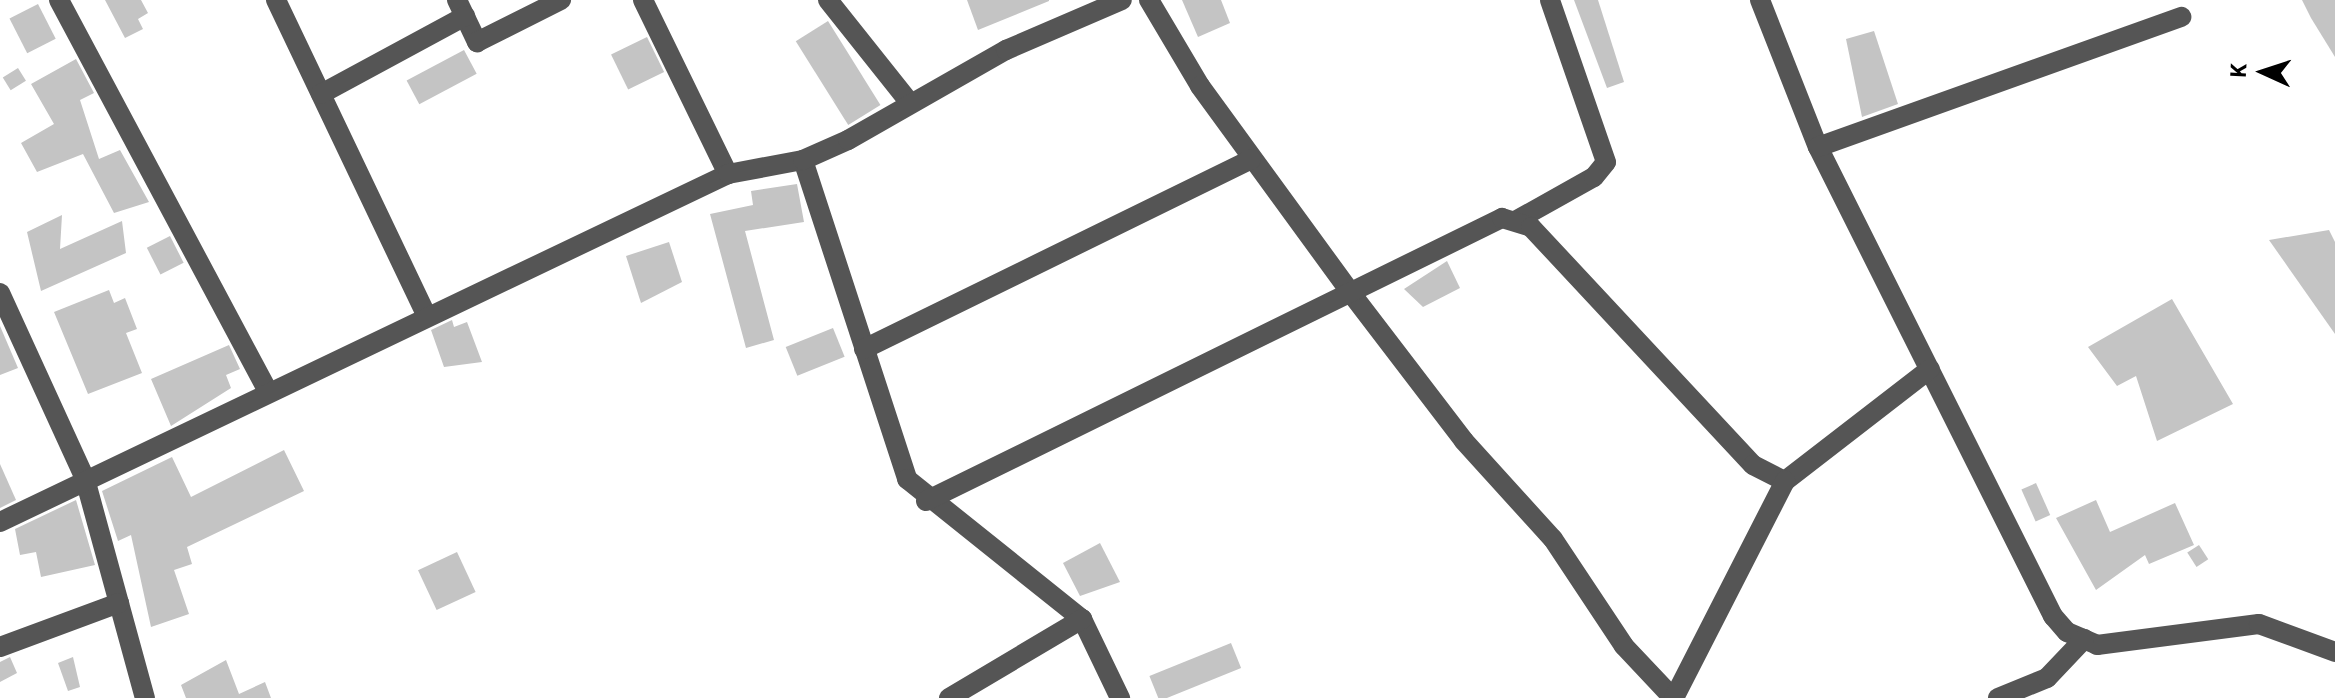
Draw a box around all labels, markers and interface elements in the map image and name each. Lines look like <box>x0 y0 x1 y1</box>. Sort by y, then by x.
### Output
north arrow <box>2223 32 2303 112</box>
text: K <box>2226 63 2251 78</box>

